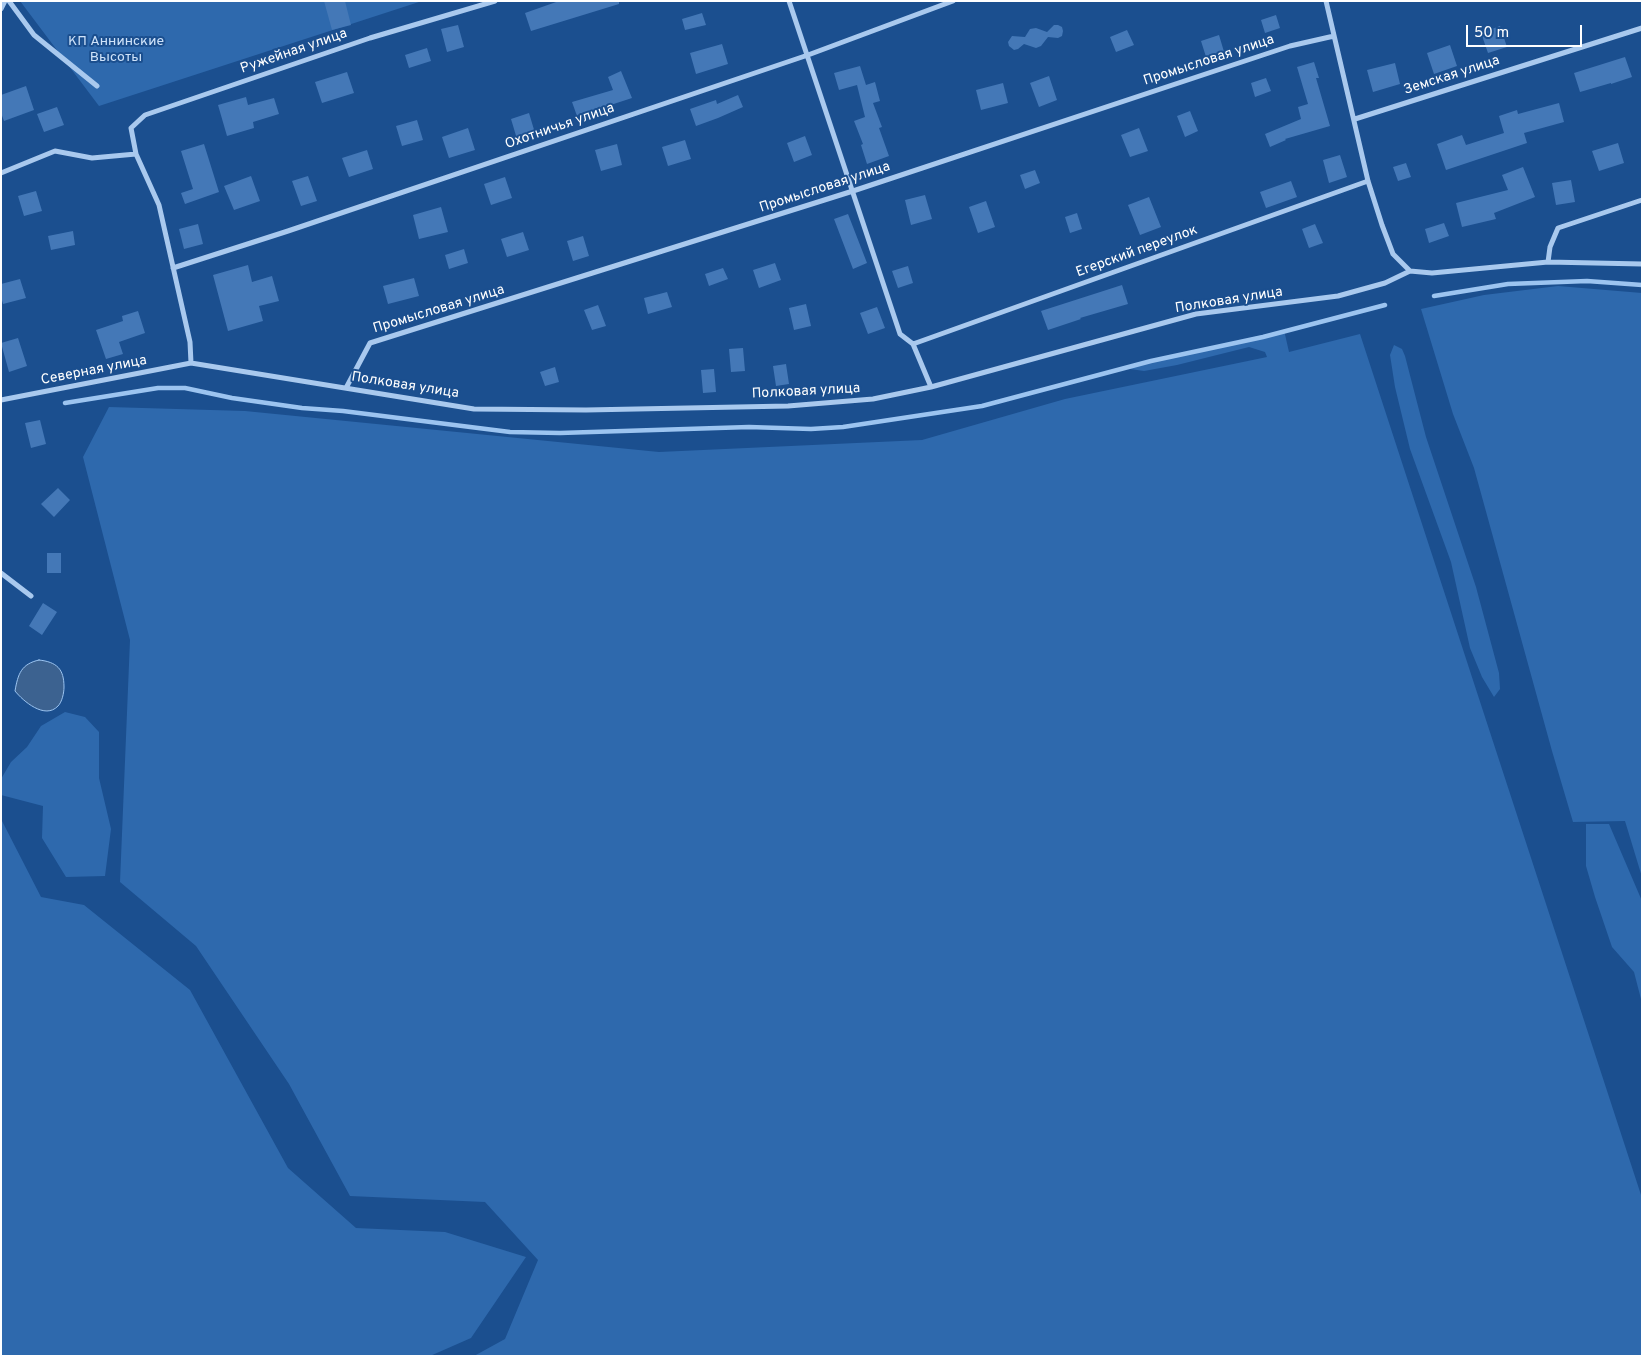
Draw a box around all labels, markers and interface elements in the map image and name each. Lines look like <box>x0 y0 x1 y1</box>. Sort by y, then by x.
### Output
scale bar <box>1468 15 1584 47</box>
text: 50 m <box>1474 24 1509 43</box>
street label: Ружейная улица <box>238 26 350 78</box>
street label: Промысловая улица <box>1142 32 1276 90</box>
park label: КП Аннинские Высоты <box>68 34 164 66</box>
street label: Земская улица <box>1402 53 1502 99</box>
street label: Охотничья улица <box>503 100 617 154</box>
street label: Промысловая улица <box>758 159 892 217</box>
street label: Егерский переулок <box>1074 222 1200 282</box>
street label: Промысловая улица <box>371 282 507 338</box>
street label: Полковая улица <box>1174 284 1284 318</box>
street label: Северная улица <box>40 353 148 389</box>
street label: Полковая улица <box>350 369 460 403</box>
street label: Полковая улица <box>751 381 861 403</box>

